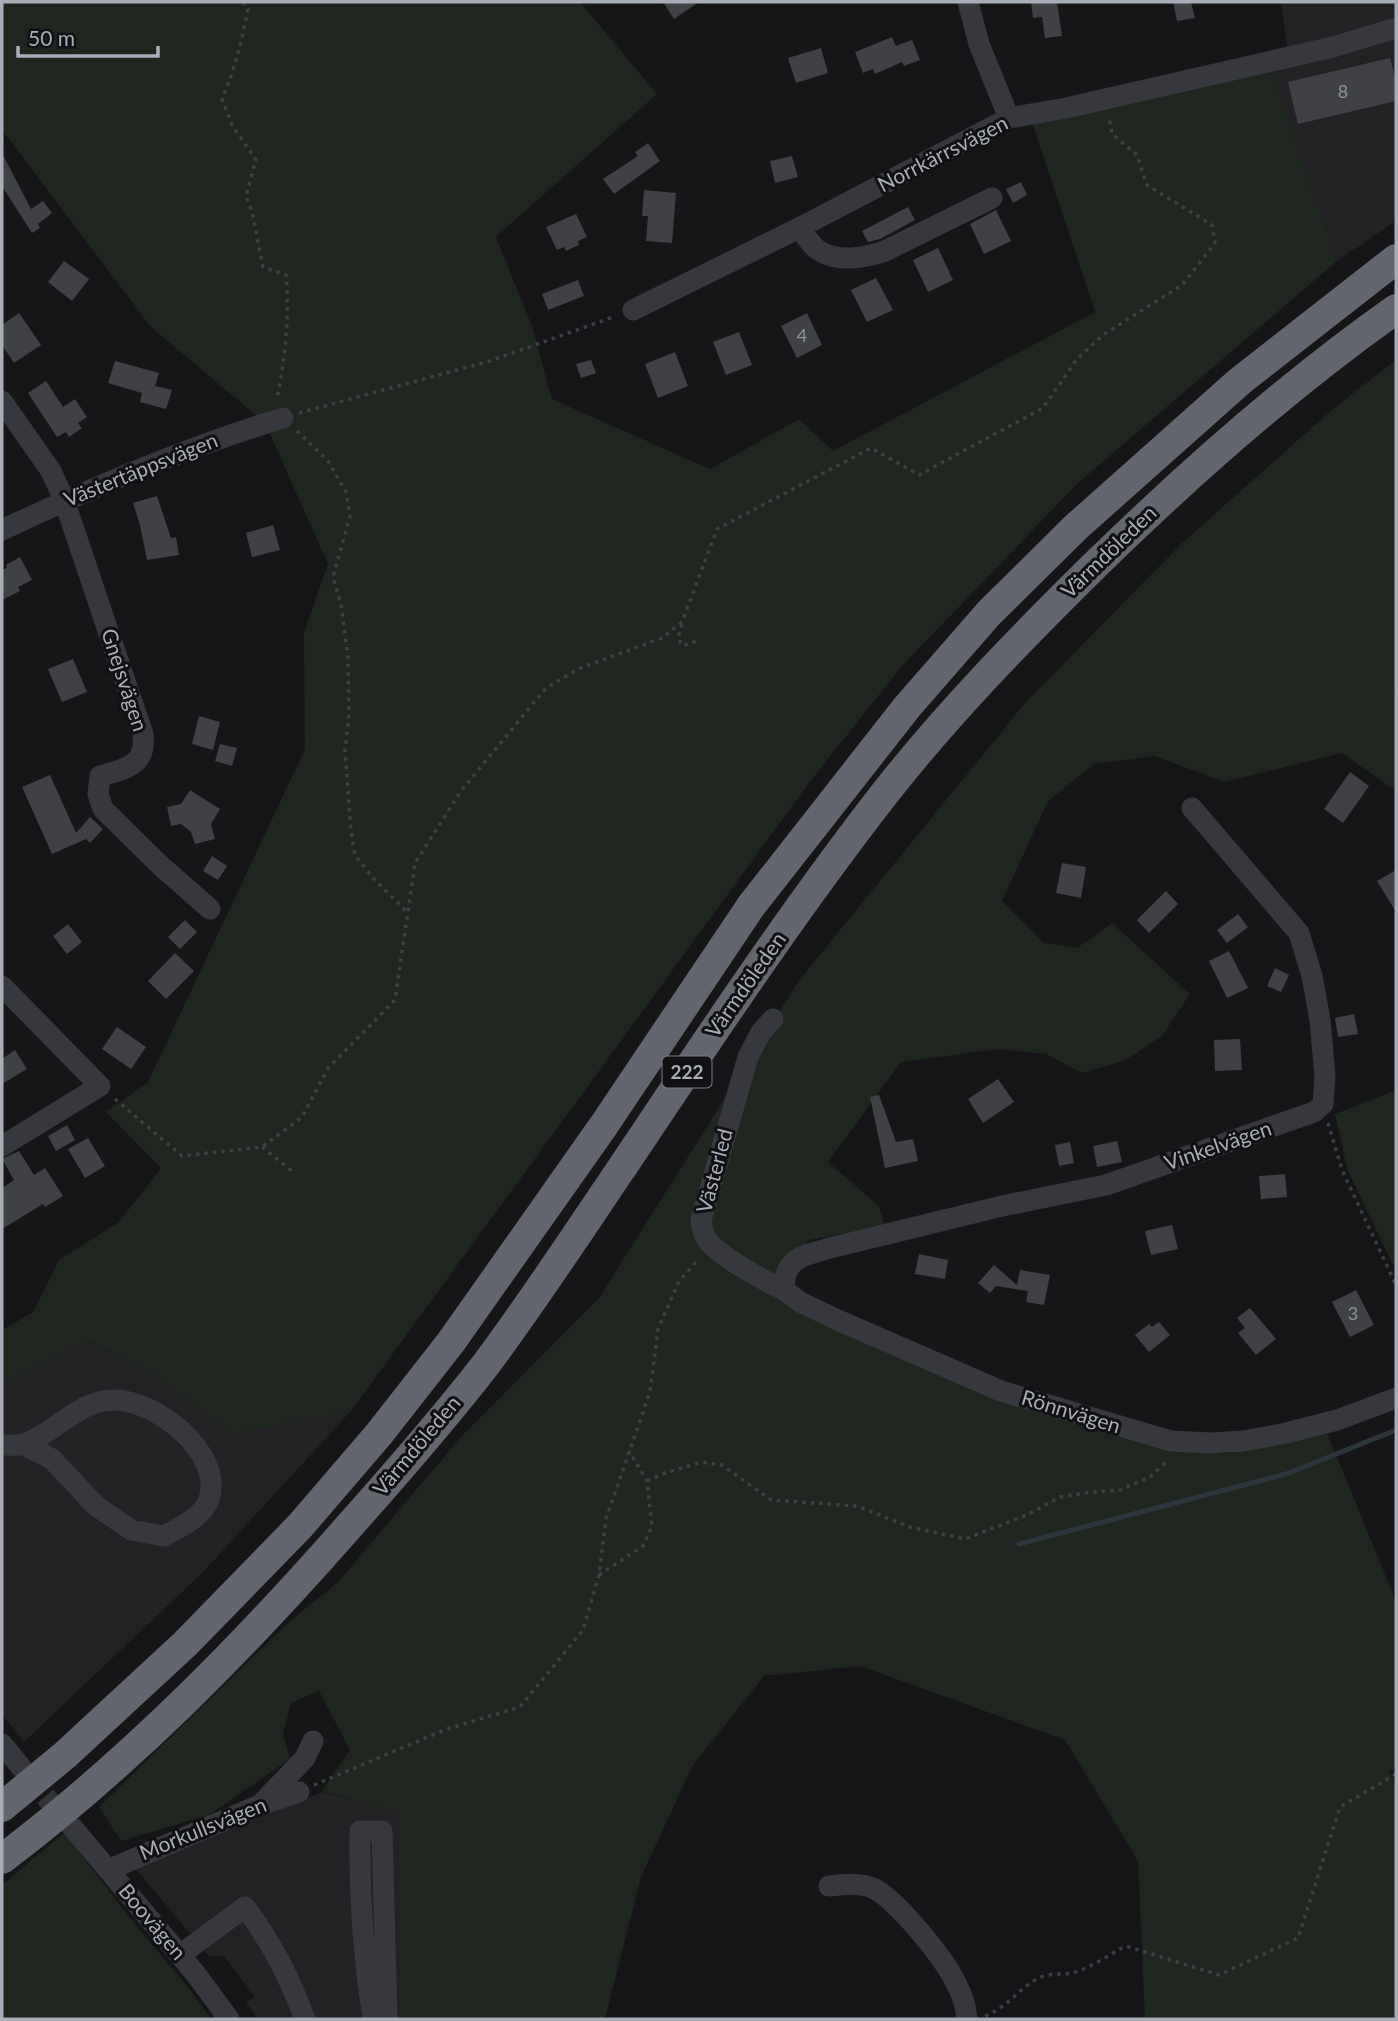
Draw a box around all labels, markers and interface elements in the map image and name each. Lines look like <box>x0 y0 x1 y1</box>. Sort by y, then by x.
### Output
scale bar <box>18 14 158 58</box>
text: 50 m <box>28 25 75 50</box>
house number: 8 <box>1338 80 1348 102</box>
street label: Norrkärrsvägen <box>873 109 1012 196</box>
house number: 4 <box>797 324 807 346</box>
street label: Västertäppsvägen <box>60 426 221 511</box>
street label: Värmdöleden <box>1055 499 1161 602</box>
street label: Gnejsvägen <box>97 625 154 734</box>
street label: Värmdöleden <box>699 927 790 1041</box>
road number: 222 <box>662 1056 712 1088</box>
street label: Vinkelvägen <box>1161 1115 1274 1175</box>
street label: Västerled <box>690 1126 737 1216</box>
house number: 3 <box>1348 1302 1358 1324</box>
street label: Rönnvägen <box>1019 1384 1124 1437</box>
street label: Värmdöleden <box>367 1390 465 1500</box>
street label: Morkullsvägen <box>135 1791 269 1864</box>
street label: Boovägen <box>114 1878 192 1964</box>

